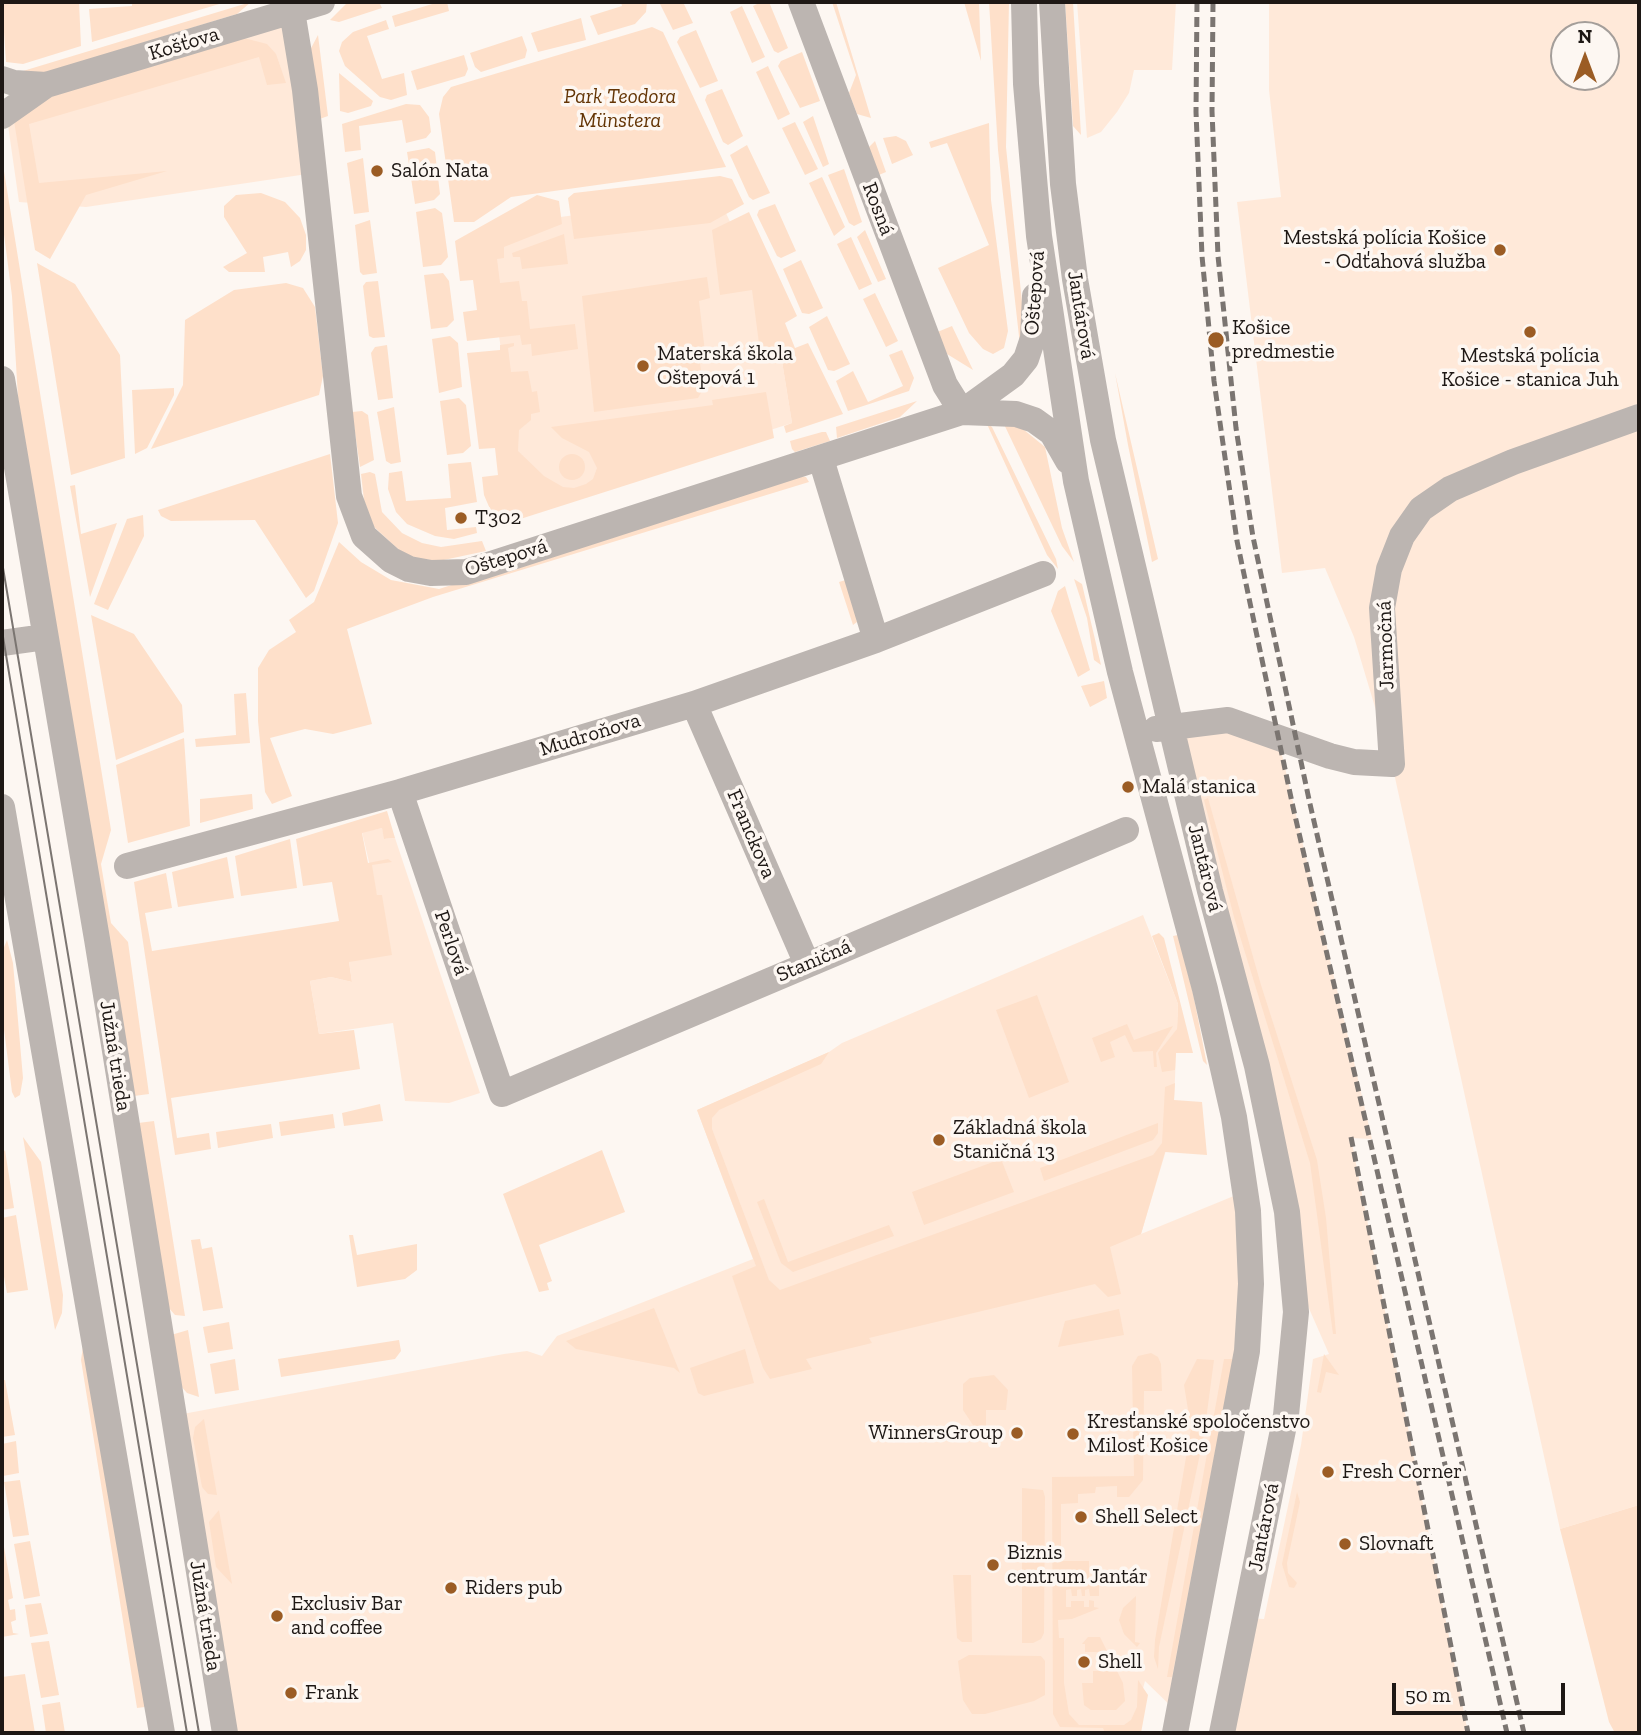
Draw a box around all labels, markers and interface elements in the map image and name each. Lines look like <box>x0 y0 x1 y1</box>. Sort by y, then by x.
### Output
street label: Košťova <box>146 21 222 67</box>
north arrow <box>1550 21 1620 91</box>
text: N <box>1578 25 1592 48</box>
park label: Park Teodora Münstera <box>564 84 676 134</box>
place label: Salón Nata <box>391 158 489 184</box>
marker: Salón Nata <box>369 163 385 179</box>
street label: Rosná <box>856 179 900 239</box>
place label: Mestská polícia Košice - Odťahová služba <box>1283 225 1486 275</box>
marker: Mestská polícia Košice - Odťahová služba <box>1492 242 1508 258</box>
street label: Oštepová <box>1019 250 1051 336</box>
street label: Jantárová <box>1062 269 1100 361</box>
place label: Košice predmestie <box>1232 315 1335 365</box>
marker: Mestská polícia Košice - stanica Juh <box>1522 324 1538 340</box>
marker: Košice predmestie <box>1206 330 1226 350</box>
place label: Materská škola Oštepová 1 <box>657 341 793 391</box>
place label: Mestská polícia Košice - stanica Juh <box>1441 343 1619 393</box>
marker: Materská škola Oštepová 1 <box>635 358 651 374</box>
place label: T302 <box>475 505 521 531</box>
marker: T302 <box>453 510 469 526</box>
street label: Oštepová <box>462 534 550 582</box>
street label: Jarmočná <box>1372 600 1400 690</box>
street label: Mudroňova <box>536 708 644 762</box>
place label: Malá stanica <box>1142 774 1256 800</box>
marker: Malá stanica <box>1120 779 1136 795</box>
street label: Franckova <box>721 786 781 882</box>
street label: Jantárová <box>1182 822 1228 914</box>
street label: Perlová <box>428 907 474 979</box>
street label: Staničná <box>773 934 855 988</box>
street label: Južná trieda <box>94 999 136 1113</box>
place label: Základná škola Staničná 13 <box>953 1115 1087 1165</box>
marker: Základná škola Staničná 13 <box>931 1132 947 1148</box>
place label: Kresťanské spoločenstvo Milosť Košice <box>1087 1409 1310 1459</box>
place label: WinnersGroup <box>868 1420 1003 1446</box>
marker: WinnersGroup <box>1009 1425 1025 1441</box>
marker: Kresťanské spoločenstvo Milosť Košice <box>1065 1426 1081 1442</box>
place label: Fresh Corner <box>1342 1459 1462 1485</box>
marker: Fresh Corner <box>1320 1464 1336 1480</box>
street label: Jantárová <box>1243 1481 1285 1573</box>
place label: Shell Select <box>1095 1504 1198 1530</box>
marker: Shell Select <box>1073 1509 1089 1525</box>
place label: Slovnaft <box>1359 1531 1434 1557</box>
marker: Slovnaft <box>1337 1536 1353 1552</box>
place label: Biznis centrum Jantár <box>1007 1540 1148 1590</box>
marker: Biznis centrum Jantár <box>985 1557 1001 1573</box>
street label: Južná trieda <box>184 1559 226 1673</box>
place label: Riders pub <box>465 1575 563 1601</box>
marker: Riders pub <box>443 1580 459 1596</box>
place label: Exclusiv Bar and coffee <box>291 1591 403 1641</box>
marker: Exclusiv Bar and coffee <box>269 1608 285 1624</box>
place label: Shell <box>1098 1649 1142 1675</box>
marker: Shell <box>1076 1654 1092 1670</box>
scale bar <box>1396 1668 1569 1712</box>
place label: Frank <box>305 1680 359 1706</box>
text: 50 m <box>1405 1682 1451 1707</box>
marker: Frank <box>283 1685 299 1701</box>

